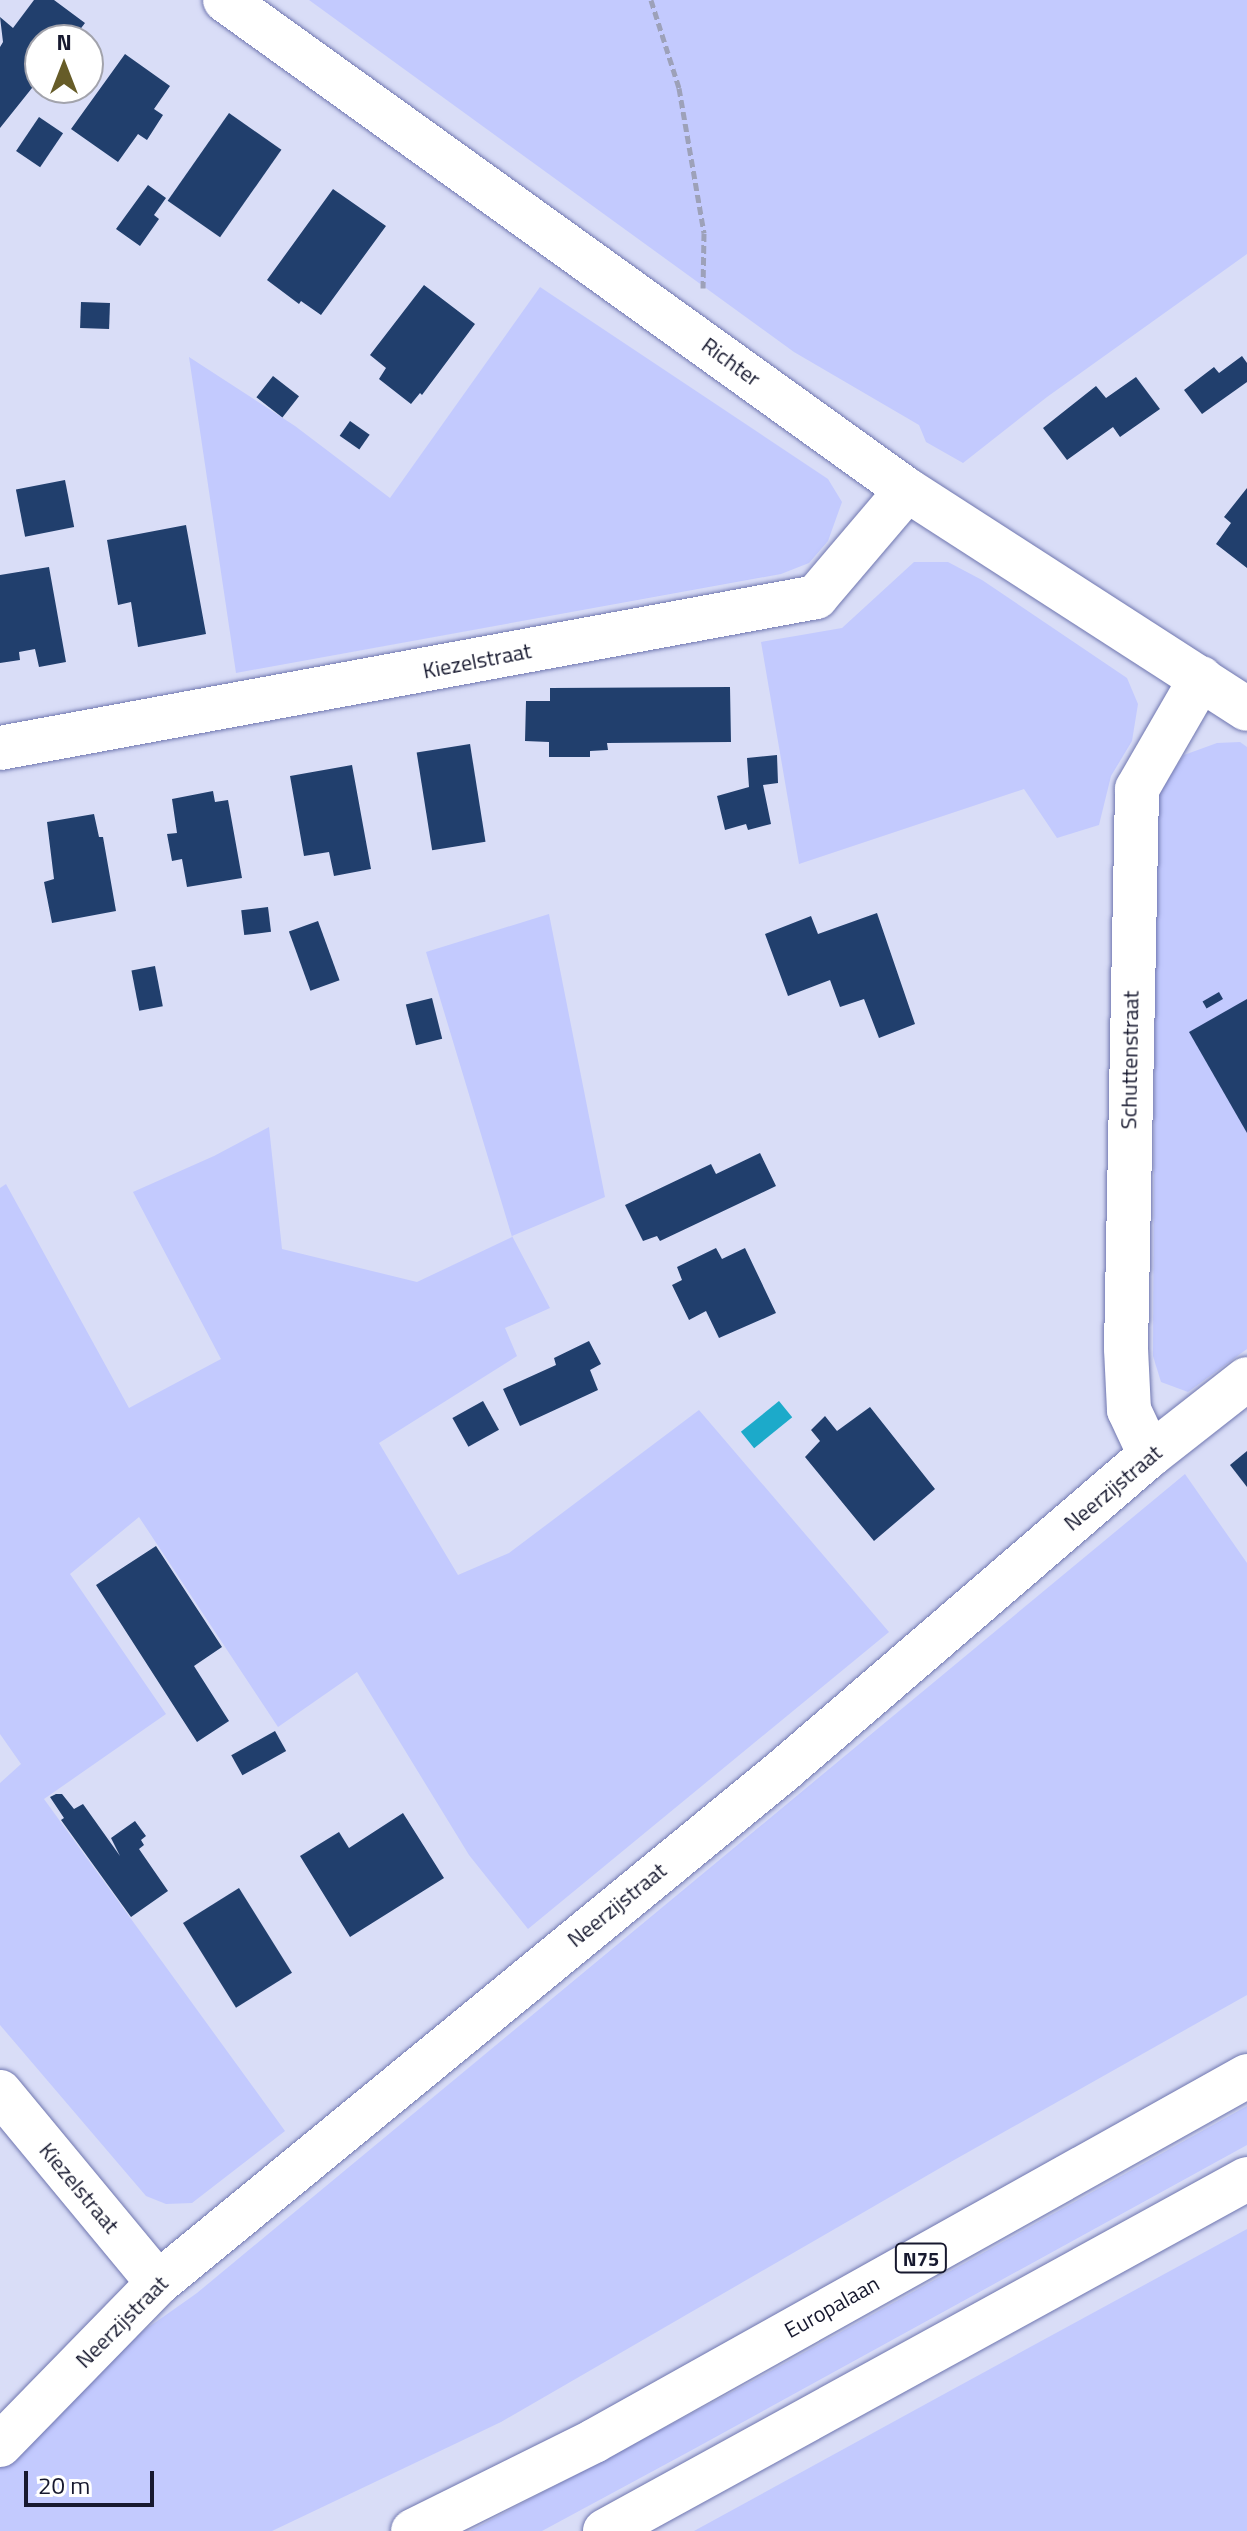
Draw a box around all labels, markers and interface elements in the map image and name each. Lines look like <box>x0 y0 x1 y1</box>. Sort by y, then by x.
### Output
north arrow <box>24 24 104 104</box>
text: N <box>56 25 72 59</box>
street label: Richter <box>696 332 766 392</box>
street label: Kiezelstraat <box>421 638 533 684</box>
street label: Schuttenstraat <box>1116 990 1144 1130</box>
street label: Neerzijstraat <box>1059 1439 1167 1537</box>
street label: Neerzijstraat <box>562 1857 672 1953</box>
street label: Kiezelstraat <box>34 2137 124 2239</box>
road number: N75 <box>893 2242 949 2274</box>
street label: Neerzijstraat <box>70 2270 174 2374</box>
street label: Europalaan <box>780 2270 884 2344</box>
scale bar <box>28 2455 158 2505</box>
text: 20 m <box>38 2467 90 2503</box>

